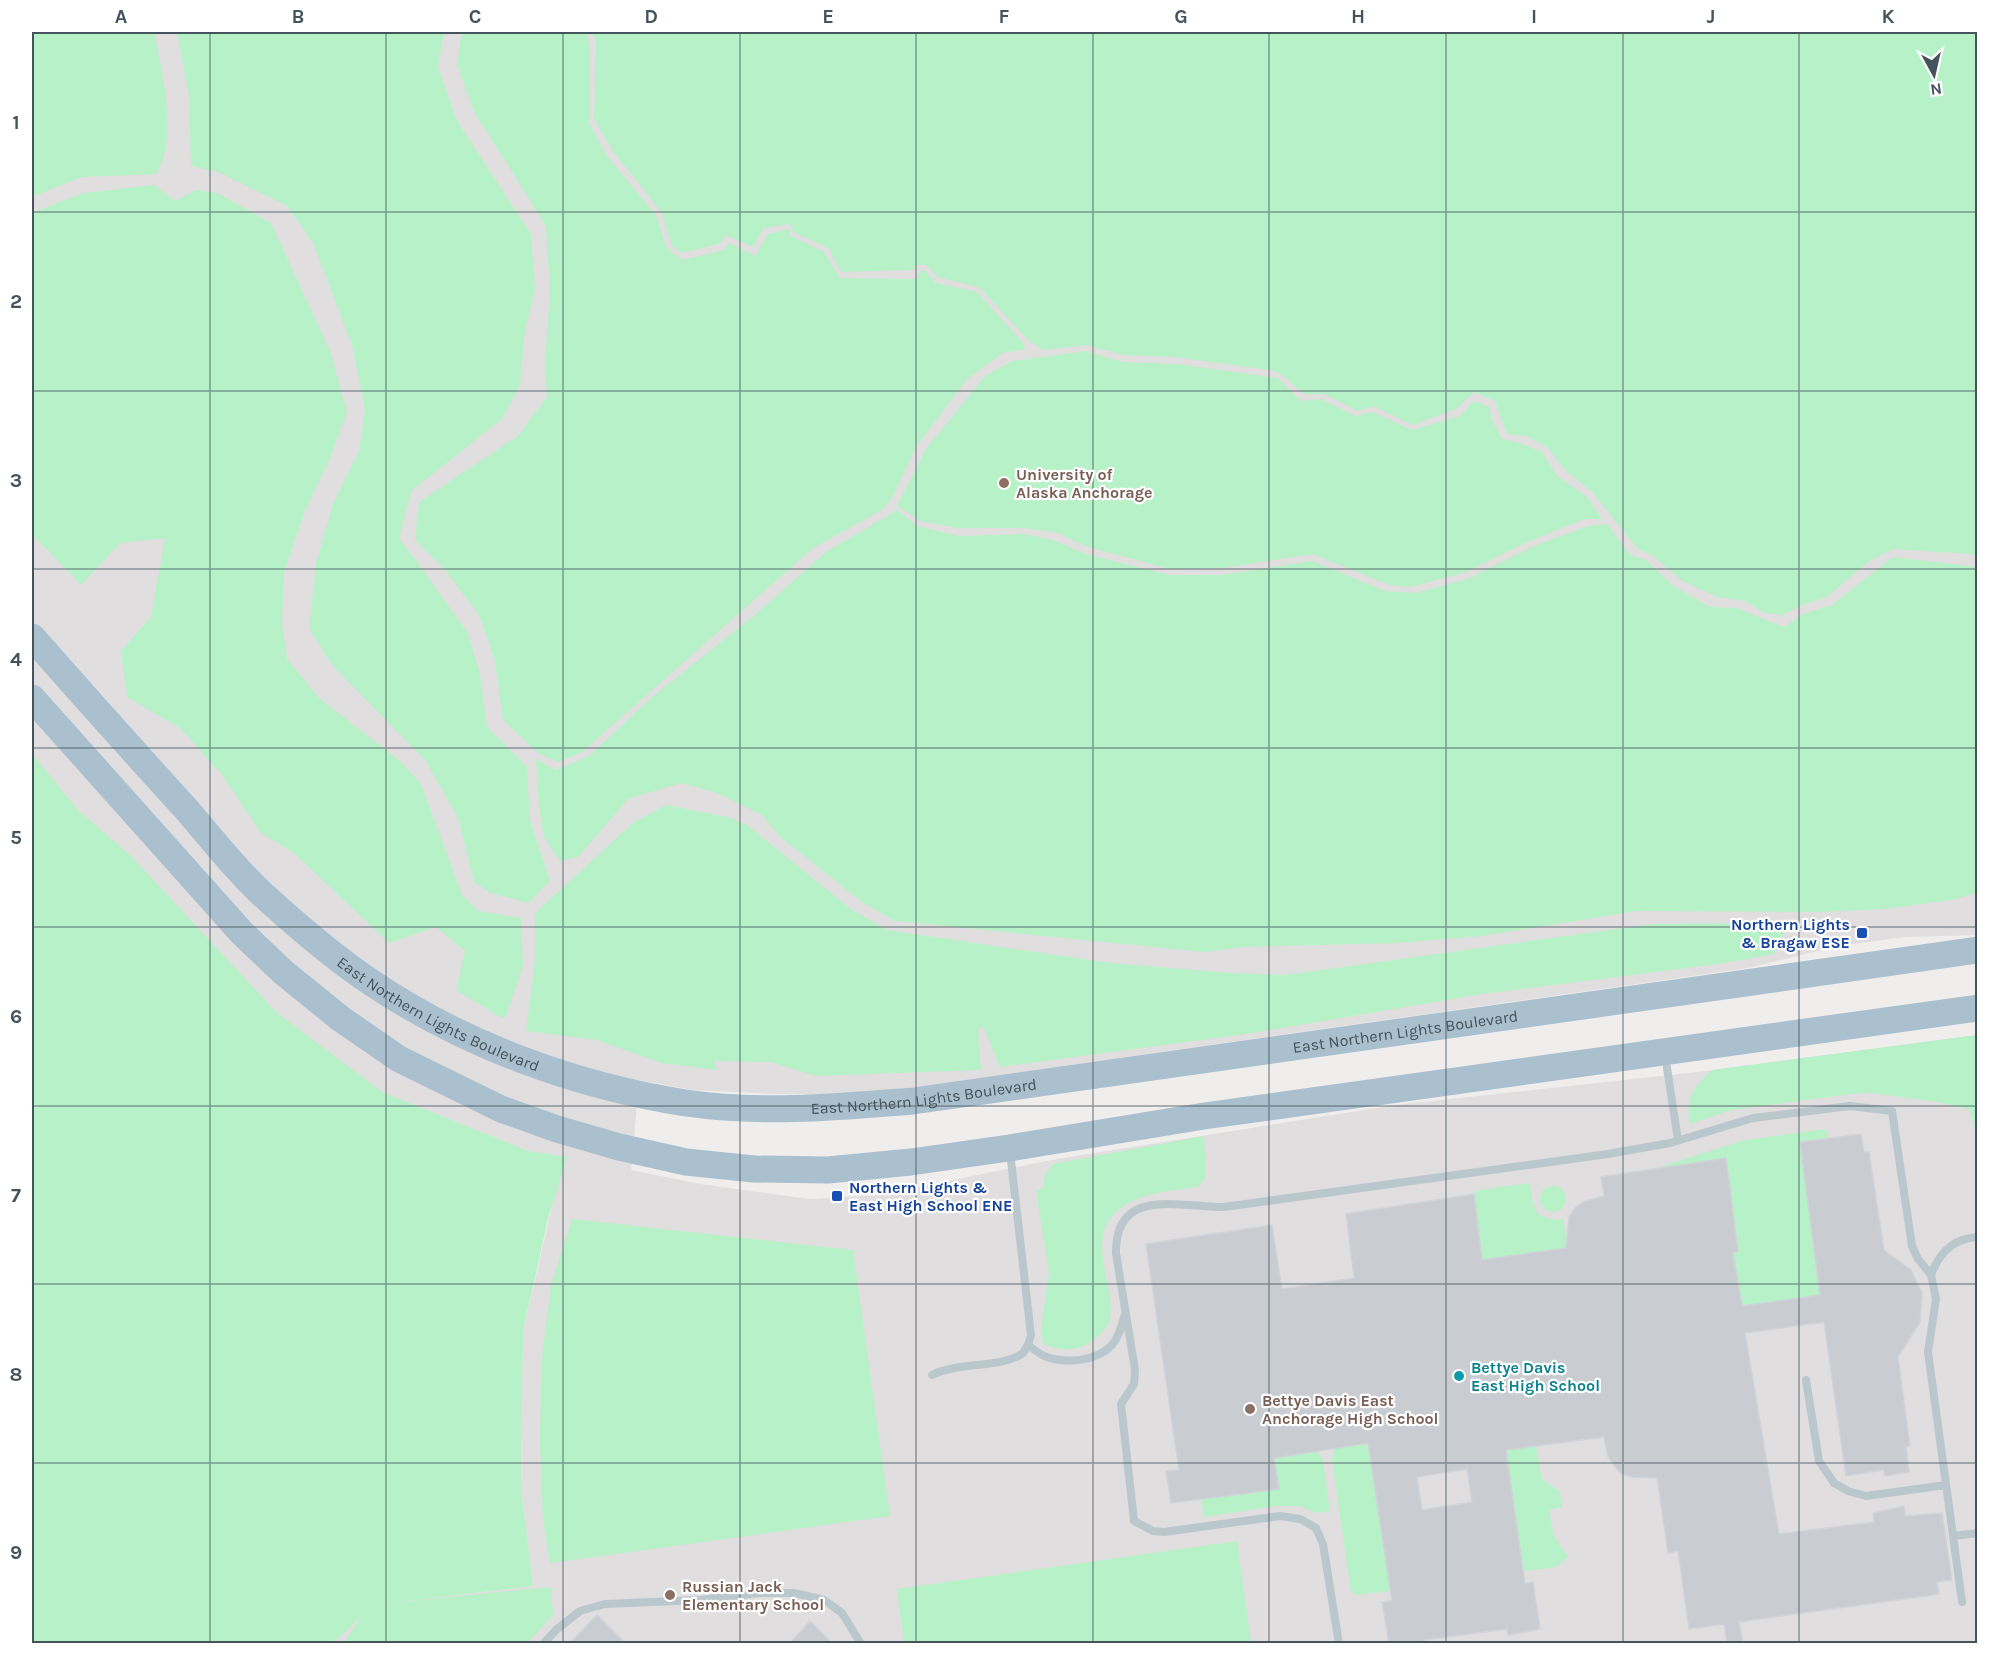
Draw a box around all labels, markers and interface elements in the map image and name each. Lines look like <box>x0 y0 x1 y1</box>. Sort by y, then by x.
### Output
text: A <box>115 5 128 28</box>
text: B <box>292 5 304 28</box>
text: C <box>469 5 481 28</box>
text: D <box>644 5 658 28</box>
text: E <box>822 5 834 28</box>
text: F <box>999 5 1010 28</box>
text: G <box>1174 5 1188 28</box>
text: H <box>1351 5 1365 28</box>
text: I <box>1531 5 1537 28</box>
text: J <box>1707 5 1715 28</box>
text: K <box>1881 5 1895 28</box>
north arrow <box>1904 45 1964 105</box>
text: N <box>1929 79 1943 100</box>
text: 1 <box>12 111 20 134</box>
text: 2 <box>10 290 22 313</box>
place label: University of Alaska Anchorage <box>1016 465 1152 502</box>
text: 3 <box>10 469 22 492</box>
marker: University of Alaska Anchorage <box>997 476 1011 490</box>
text: 4 <box>10 648 22 671</box>
text: 5 <box>10 826 22 849</box>
place label: Northern Lights & Bragaw ESE <box>1731 915 1850 952</box>
marker: Northern Lights & Bragaw ESE <box>1855 926 1869 940</box>
street label: East Northern Lights Boulevard <box>334 952 542 1075</box>
text: 6 <box>10 1005 22 1028</box>
street label: East Northern Lights Boulevard <box>1291 1006 1519 1057</box>
street label: East Northern Lights Boulevard <box>810 1074 1038 1117</box>
place label: Northern Lights & East High School ENE <box>849 1178 1012 1215</box>
text: 7 <box>11 1184 21 1207</box>
marker: Northern Lights & East High School ENE <box>830 1189 844 1203</box>
place label: Bettye Davis East High School <box>1471 1358 1600 1395</box>
text: 8 <box>10 1363 22 1386</box>
marker: Bettye Davis East High School <box>1452 1369 1466 1383</box>
place label: Bettye Davis East Anchorage High School <box>1262 1391 1438 1428</box>
marker: Bettye Davis East Anchorage High School <box>1243 1402 1257 1416</box>
text: 9 <box>10 1541 22 1564</box>
place label: Russian Jack Elementary School <box>682 1577 824 1614</box>
marker: Russian Jack Elementary School <box>663 1588 677 1602</box>

